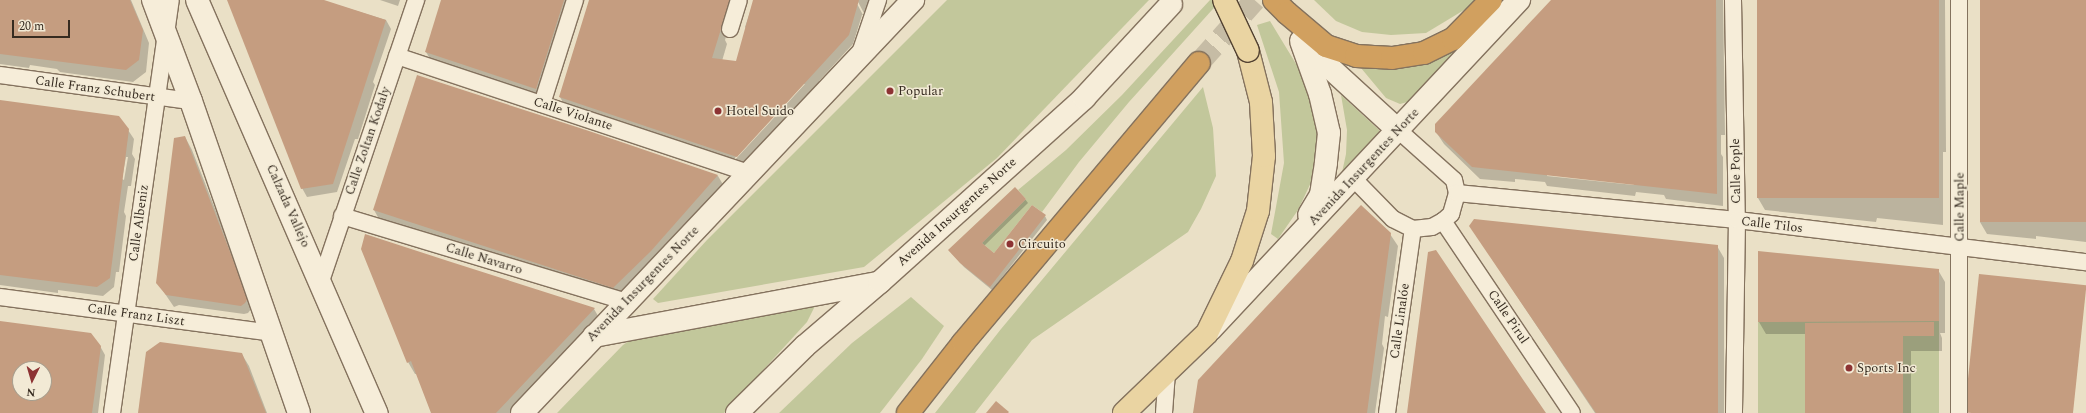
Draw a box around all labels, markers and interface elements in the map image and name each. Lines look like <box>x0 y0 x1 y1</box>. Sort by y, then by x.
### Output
scale bar <box>14 12 72 38</box>
text: 20 m <box>19 17 44 36</box>
street label: Calle Franz Schubert <box>34 73 156 105</box>
place label: Popular <box>898 83 943 99</box>
street label: Calle Zoltan Kodaly <box>342 85 394 197</box>
marker: Popular <box>885 86 895 96</box>
street label: Calle Violante <box>531 94 615 134</box>
place label: Hotel Suido <box>726 103 794 119</box>
street label: Avenida Insurgentes Norte <box>1305 105 1423 229</box>
marker: Hotel Suido <box>713 106 723 116</box>
street label: Calle Pople <box>1728 138 1744 204</box>
street label: Avenida Insurgentes Norte <box>894 154 1020 270</box>
street label: Calzada Vallejo <box>263 162 313 250</box>
street label: Calle Maple <box>1952 172 1968 242</box>
street label: Calle Albeniz <box>126 183 152 263</box>
street label: Calle Tilos <box>1740 213 1804 237</box>
street label: Avenida Insurgentes Norte <box>584 223 702 345</box>
place label: Circuito <box>1018 236 1066 252</box>
marker: Circuito <box>1005 239 1015 249</box>
street label: Calle Navarro <box>444 240 524 278</box>
street label: Calle Linalóe <box>1387 282 1413 360</box>
street label: Calle Pirul <box>1484 287 1532 347</box>
street label: Calle Franz Liszt <box>86 300 186 330</box>
place label: Sports Inc <box>1857 360 1916 376</box>
north arrow <box>12 361 52 401</box>
marker: Sports Inc <box>1844 363 1854 373</box>
text: N <box>26 384 36 401</box>

